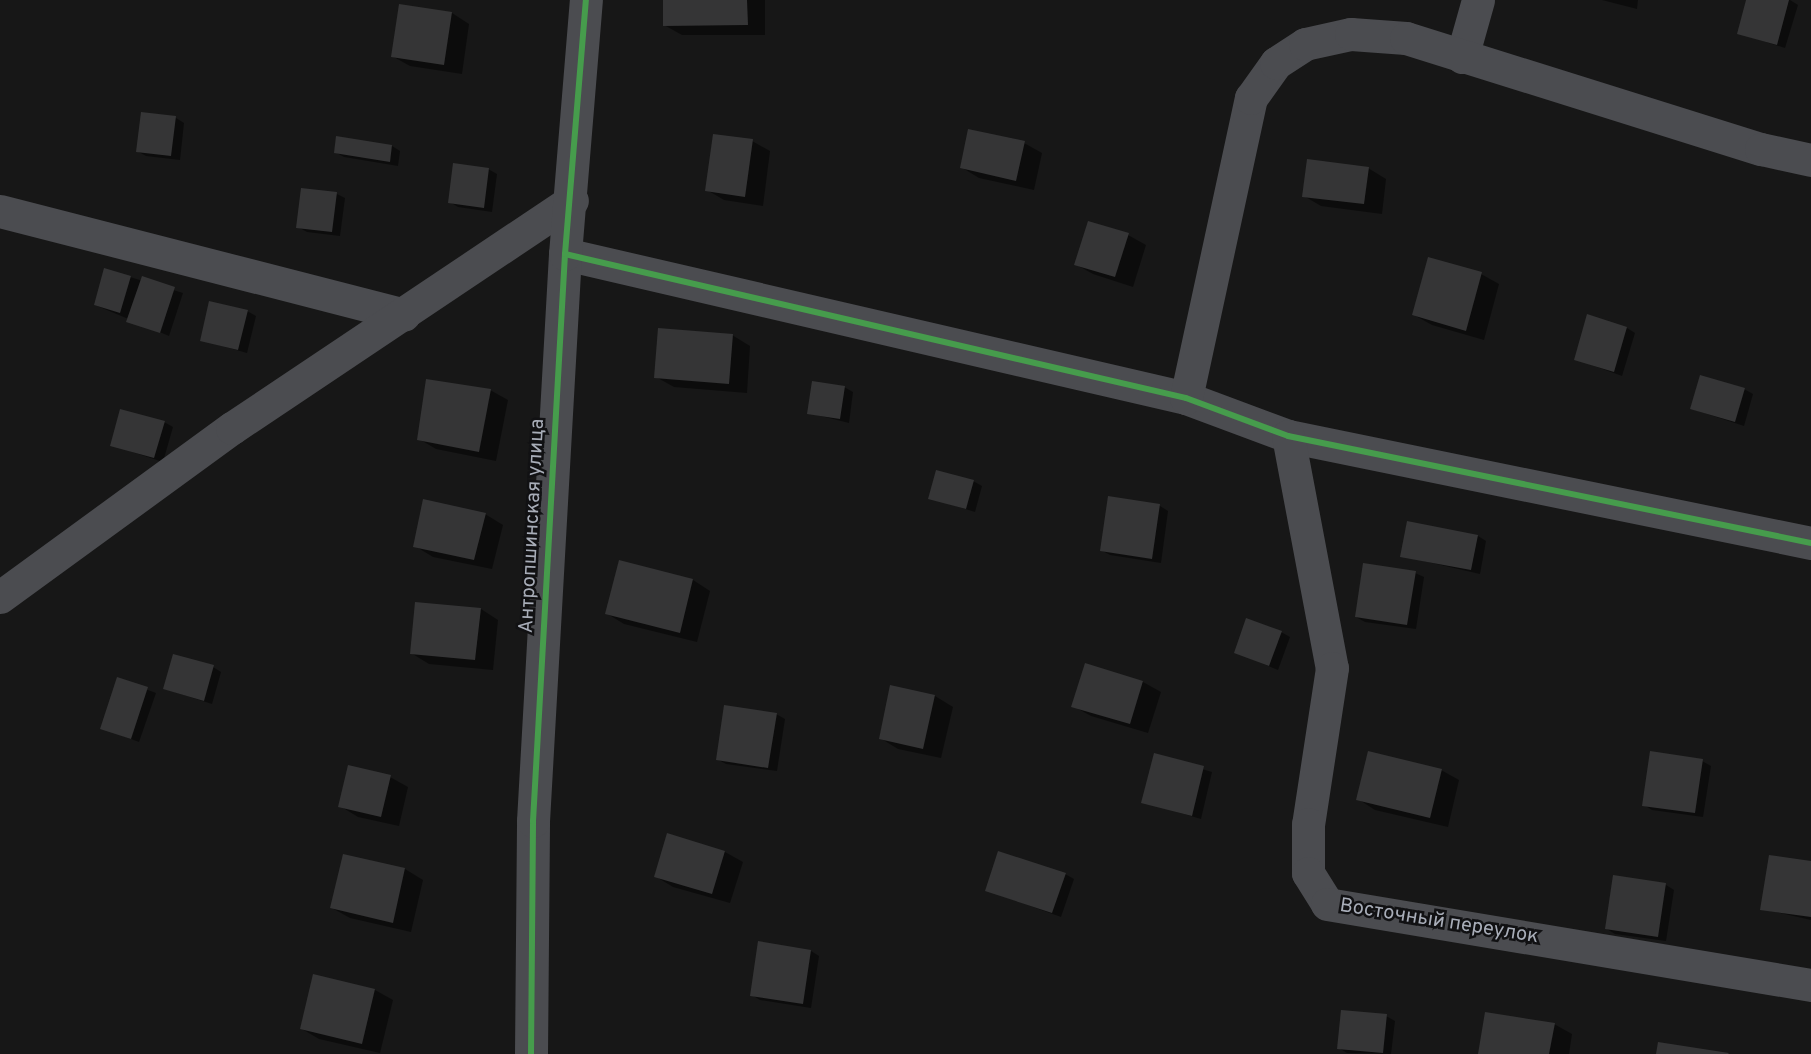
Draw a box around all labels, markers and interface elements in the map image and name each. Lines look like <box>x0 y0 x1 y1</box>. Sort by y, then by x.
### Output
street label: Антропшинская улица <box>515 418 551 634</box>
street label: Восточный переулок <box>1338 894 1540 950</box>

